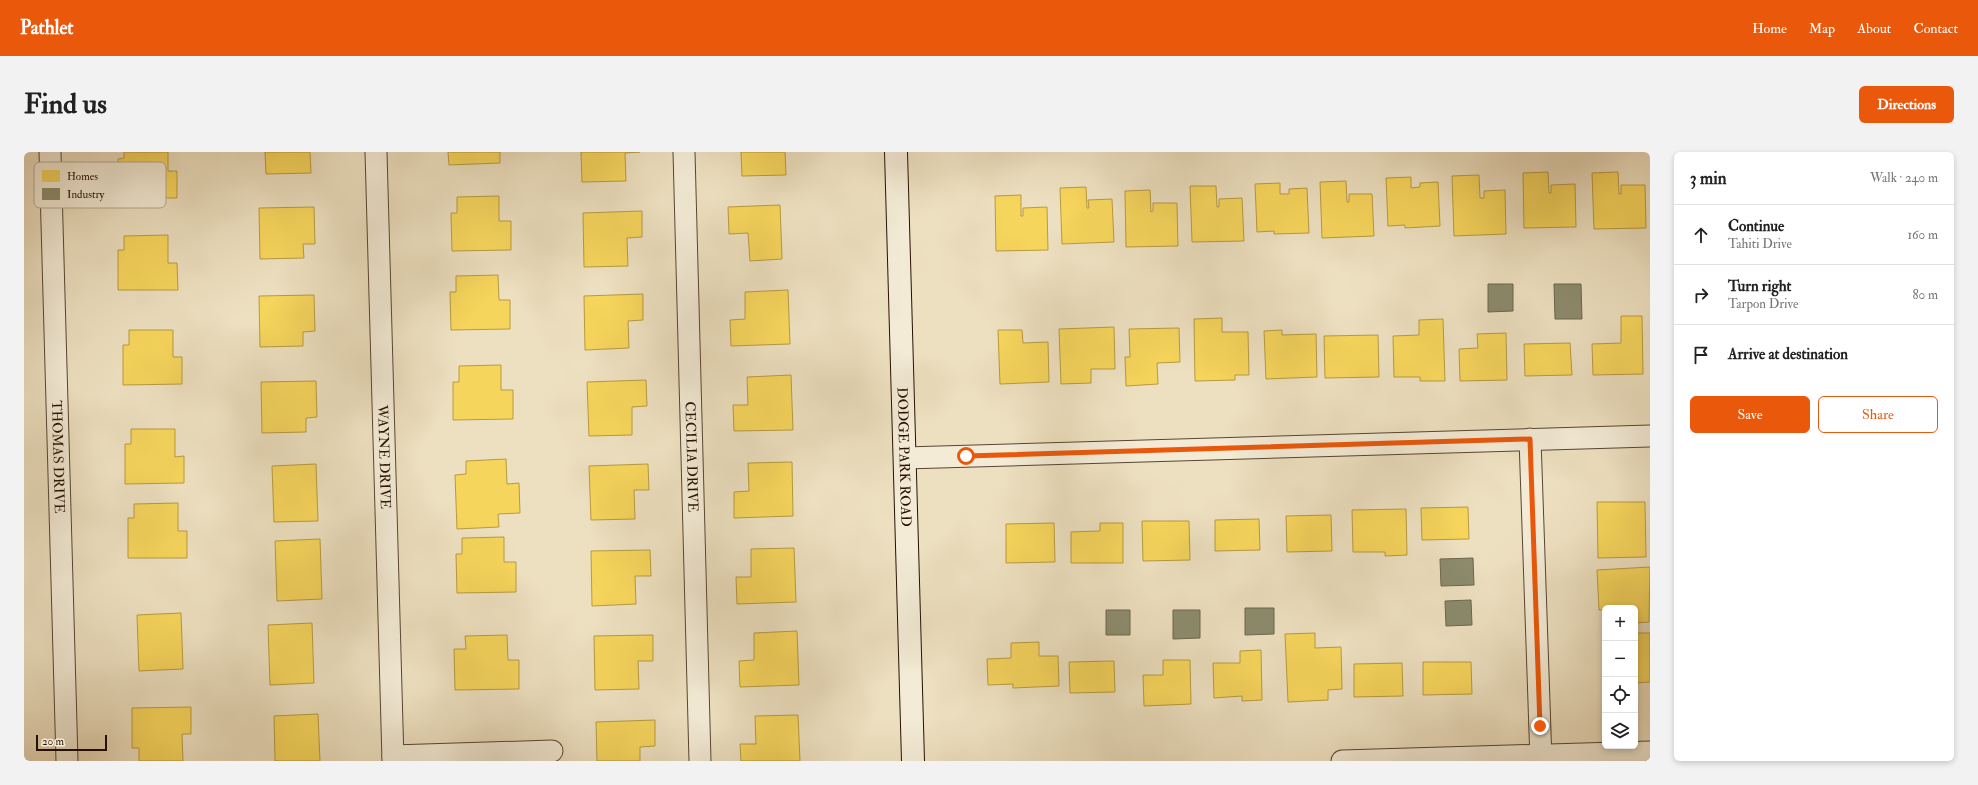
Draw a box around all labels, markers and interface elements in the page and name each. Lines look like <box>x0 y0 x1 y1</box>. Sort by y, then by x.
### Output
text: Pathlet <box>20 16 74 40</box>
text: Home <box>1752 20 1787 37</box>
text: Map <box>1809 20 1835 37</box>
text: About <box>1857 20 1891 37</box>
text: Contact <box>1913 20 1958 37</box>
button: Directions <box>1859 86 1954 123</box>
text: Find us <box>24 87 107 122</box>
legend <box>34 162 166 208</box>
text: 3 min <box>1690 168 1727 189</box>
text: Homes <box>67 170 98 183</box>
text: Walk · 240 m <box>1870 170 1938 186</box>
text: Industry <box>67 188 105 202</box>
text: Continue <box>1728 217 1784 236</box>
icon: ahead <box>1690 224 1712 246</box>
text: 160 m <box>1907 227 1938 243</box>
text: Tahiti Drive <box>1728 236 1792 252</box>
text: Turn right <box>1728 277 1791 296</box>
icon: right <box>1690 284 1712 306</box>
text: 80 m <box>1912 287 1938 303</box>
text: Tarpon Drive <box>1728 296 1798 312</box>
icon: arrive <box>1690 344 1712 366</box>
text: Arrive at destination <box>1728 345 1848 364</box>
street label: DODGE PARK ROAD <box>894 387 915 527</box>
button: Save <box>1690 396 1810 433</box>
button: Share <box>1818 396 1938 433</box>
street label: THOMAS DRIVE <box>48 400 69 514</box>
street label: CECILIA DRIVE <box>682 401 702 513</box>
street label: WAYNE DRIVE <box>375 404 394 509</box>
route start <box>957 447 975 465</box>
map controls <box>1602 605 1638 749</box>
button: + <box>1602 605 1638 641</box>
button: − <box>1602 641 1638 677</box>
button: locate <box>1602 677 1638 713</box>
button: layers <box>1602 713 1638 749</box>
route end <box>1531 717 1549 735</box>
scale bar <box>36 733 107 752</box>
text: 20 m <box>42 735 64 748</box>

